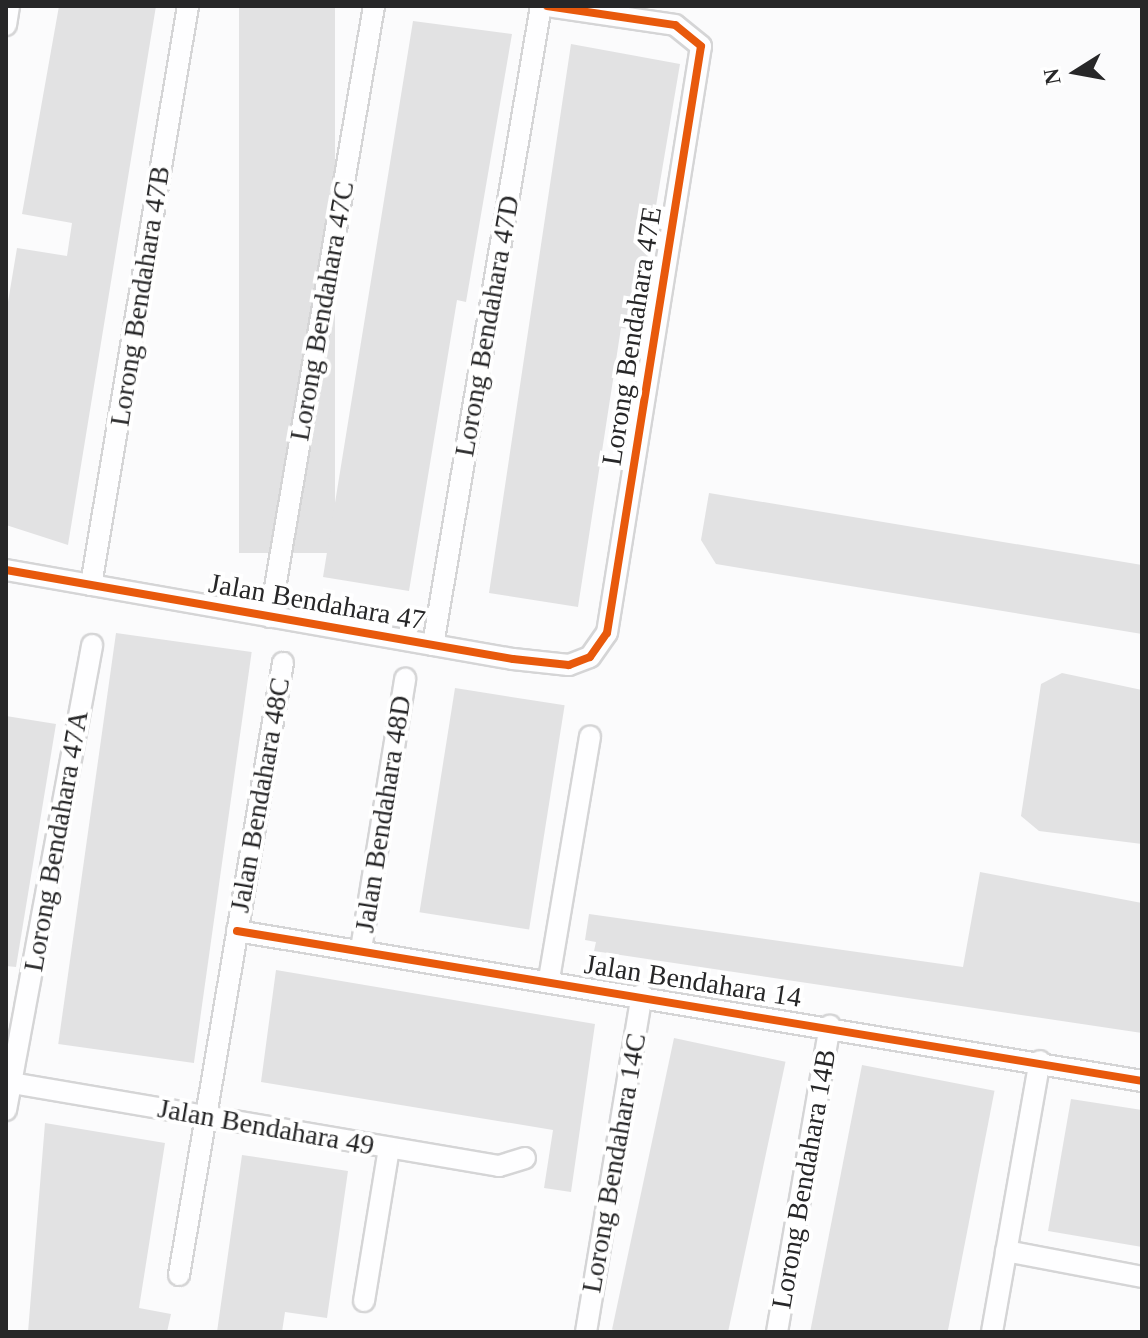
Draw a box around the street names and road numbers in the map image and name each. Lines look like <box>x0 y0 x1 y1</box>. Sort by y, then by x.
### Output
street label: Lorong Bendahara 47B <box>103 164 177 428</box>
street label: Lorong Bendahara 47C <box>283 179 361 443</box>
street label: Lorong Bendahara 47D <box>448 193 526 459</box>
street label: Lorong Bendahara 47E <box>595 204 669 468</box>
street label: Jalan Bendahara 47 <box>206 566 428 638</box>
street label: Jalan Bendahara 48C <box>223 675 297 915</box>
street label: Jalan Bendahara 48D <box>348 693 418 935</box>
street label: Lorong Bendahara 47A <box>17 708 95 974</box>
street label: Jalan Bendahara 14 <box>582 947 804 1015</box>
street label: Lorong Bendahara 14C <box>575 1031 653 1295</box>
street label: Lorong Bendahara 14B <box>765 1047 843 1311</box>
street label: Jalan Bendahara 49 <box>155 1091 377 1163</box>

